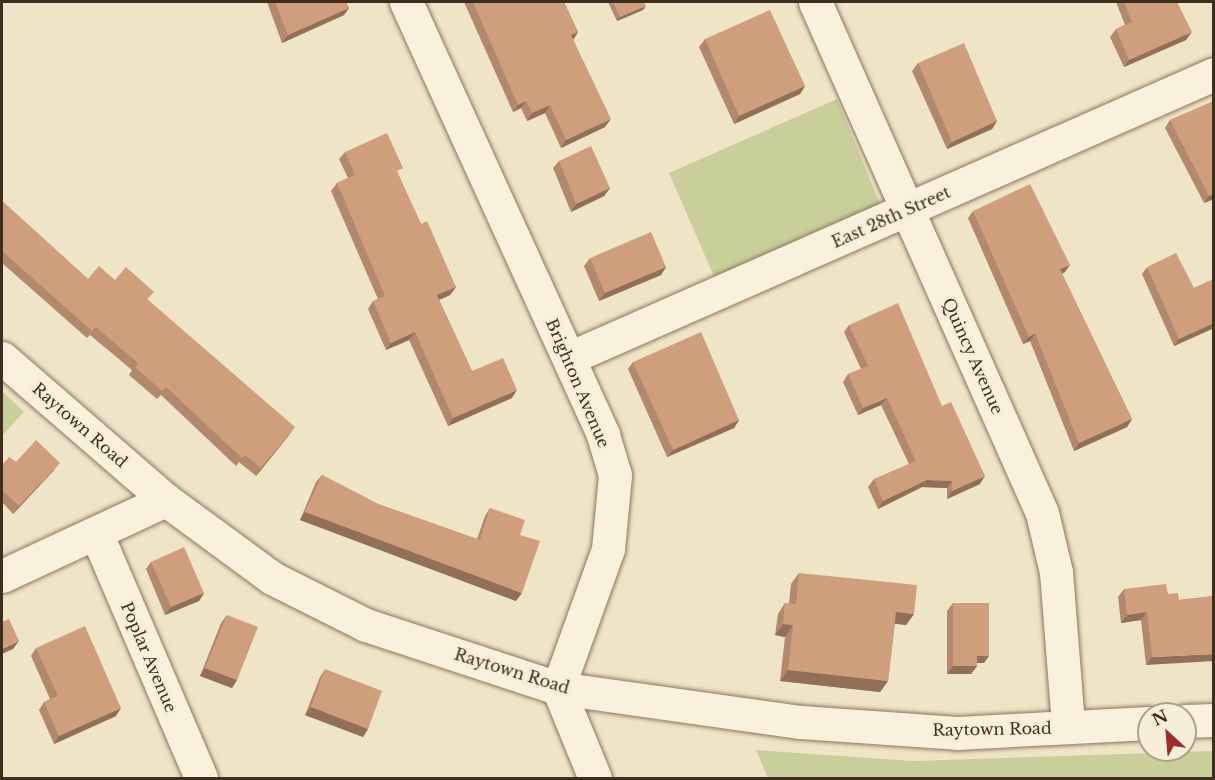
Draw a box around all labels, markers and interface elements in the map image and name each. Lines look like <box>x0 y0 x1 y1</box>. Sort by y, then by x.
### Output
street label: East 28th Street <box>829 182 953 252</box>
street label: Quincy Avenue <box>938 294 1008 418</box>
street label: Brighton Avenue <box>542 315 614 451</box>
street label: Raytown Road <box>29 379 131 471</box>
street label: Poplar Avenue <box>117 598 181 716</box>
street label: Raytown Road <box>452 644 572 698</box>
north arrow <box>1137 702 1197 762</box>
text: N <box>1149 705 1171 730</box>
street label: Raytown Road <box>932 718 1052 740</box>

